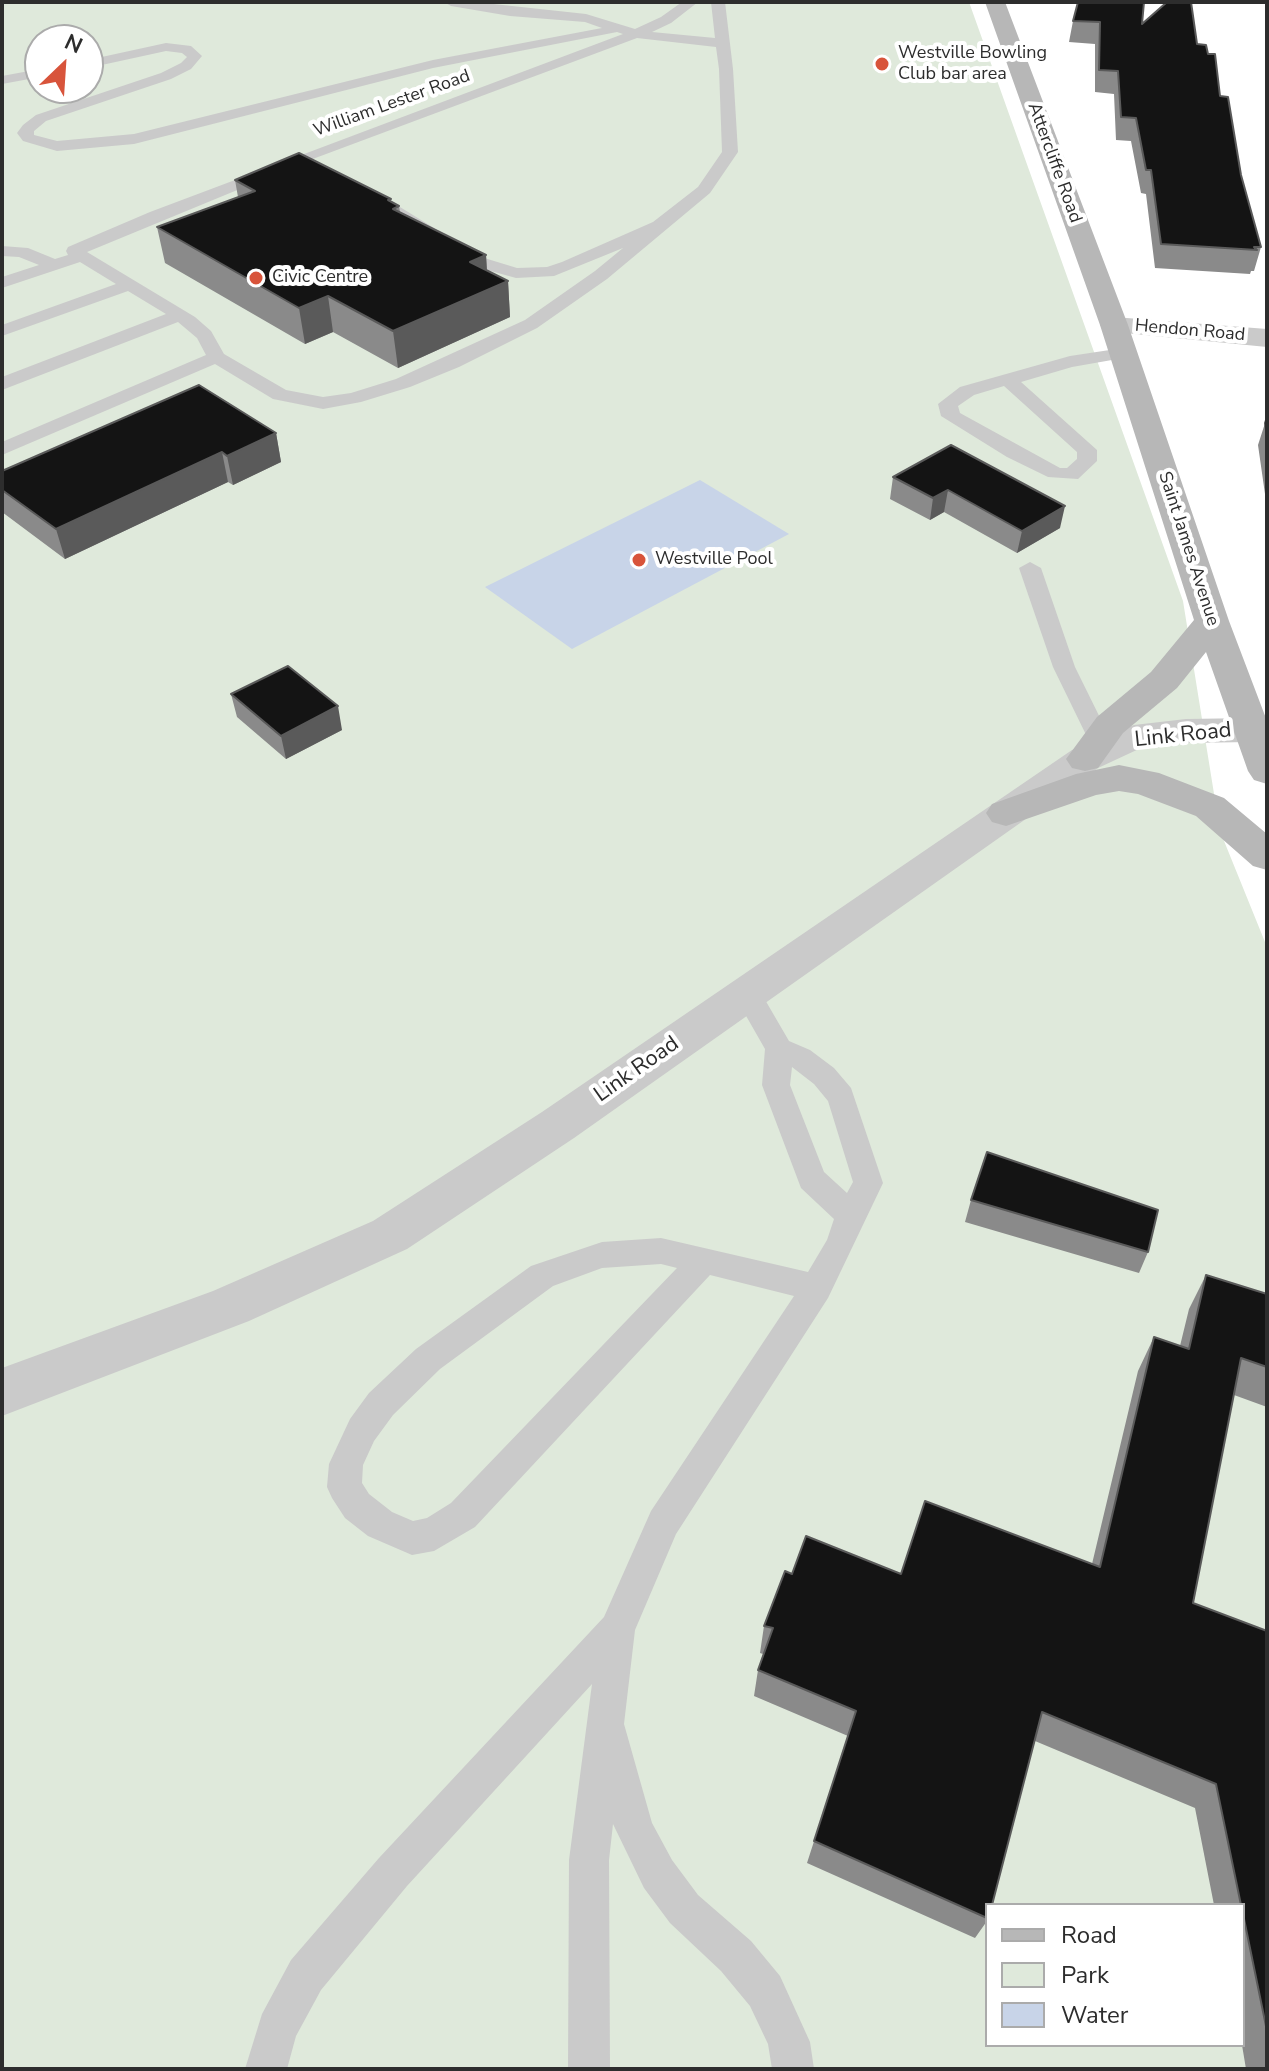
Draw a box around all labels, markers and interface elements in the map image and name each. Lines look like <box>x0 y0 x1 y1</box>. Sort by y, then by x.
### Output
north arrow <box>24 24 104 104</box>
text: N <box>59 27 87 61</box>
place label: Westville Bowling Club bar area <box>898 43 1047 86</box>
marker: Westville Bowling Club bar area <box>873 55 891 73</box>
street label: William Lester Road <box>311 66 473 142</box>
street label: Attercliffe Road <box>1022 100 1086 226</box>
place label: Civic Centre <box>272 267 368 289</box>
marker: Civic Centre <box>247 269 265 287</box>
street label: Hendon Road <box>1134 315 1246 347</box>
street label: Saint James Avenue <box>1153 469 1223 629</box>
place label: Westville Pool <box>655 549 773 571</box>
marker: Westville Pool <box>630 551 648 569</box>
street label: Link Road <box>1133 718 1233 754</box>
street label: Link Road <box>590 1031 684 1109</box>
legend <box>985 1903 1245 2047</box>
text: Road <box>1061 1919 1117 1951</box>
text: Park <box>1061 1959 1109 1991</box>
text: Water <box>1061 1999 1128 2031</box>

